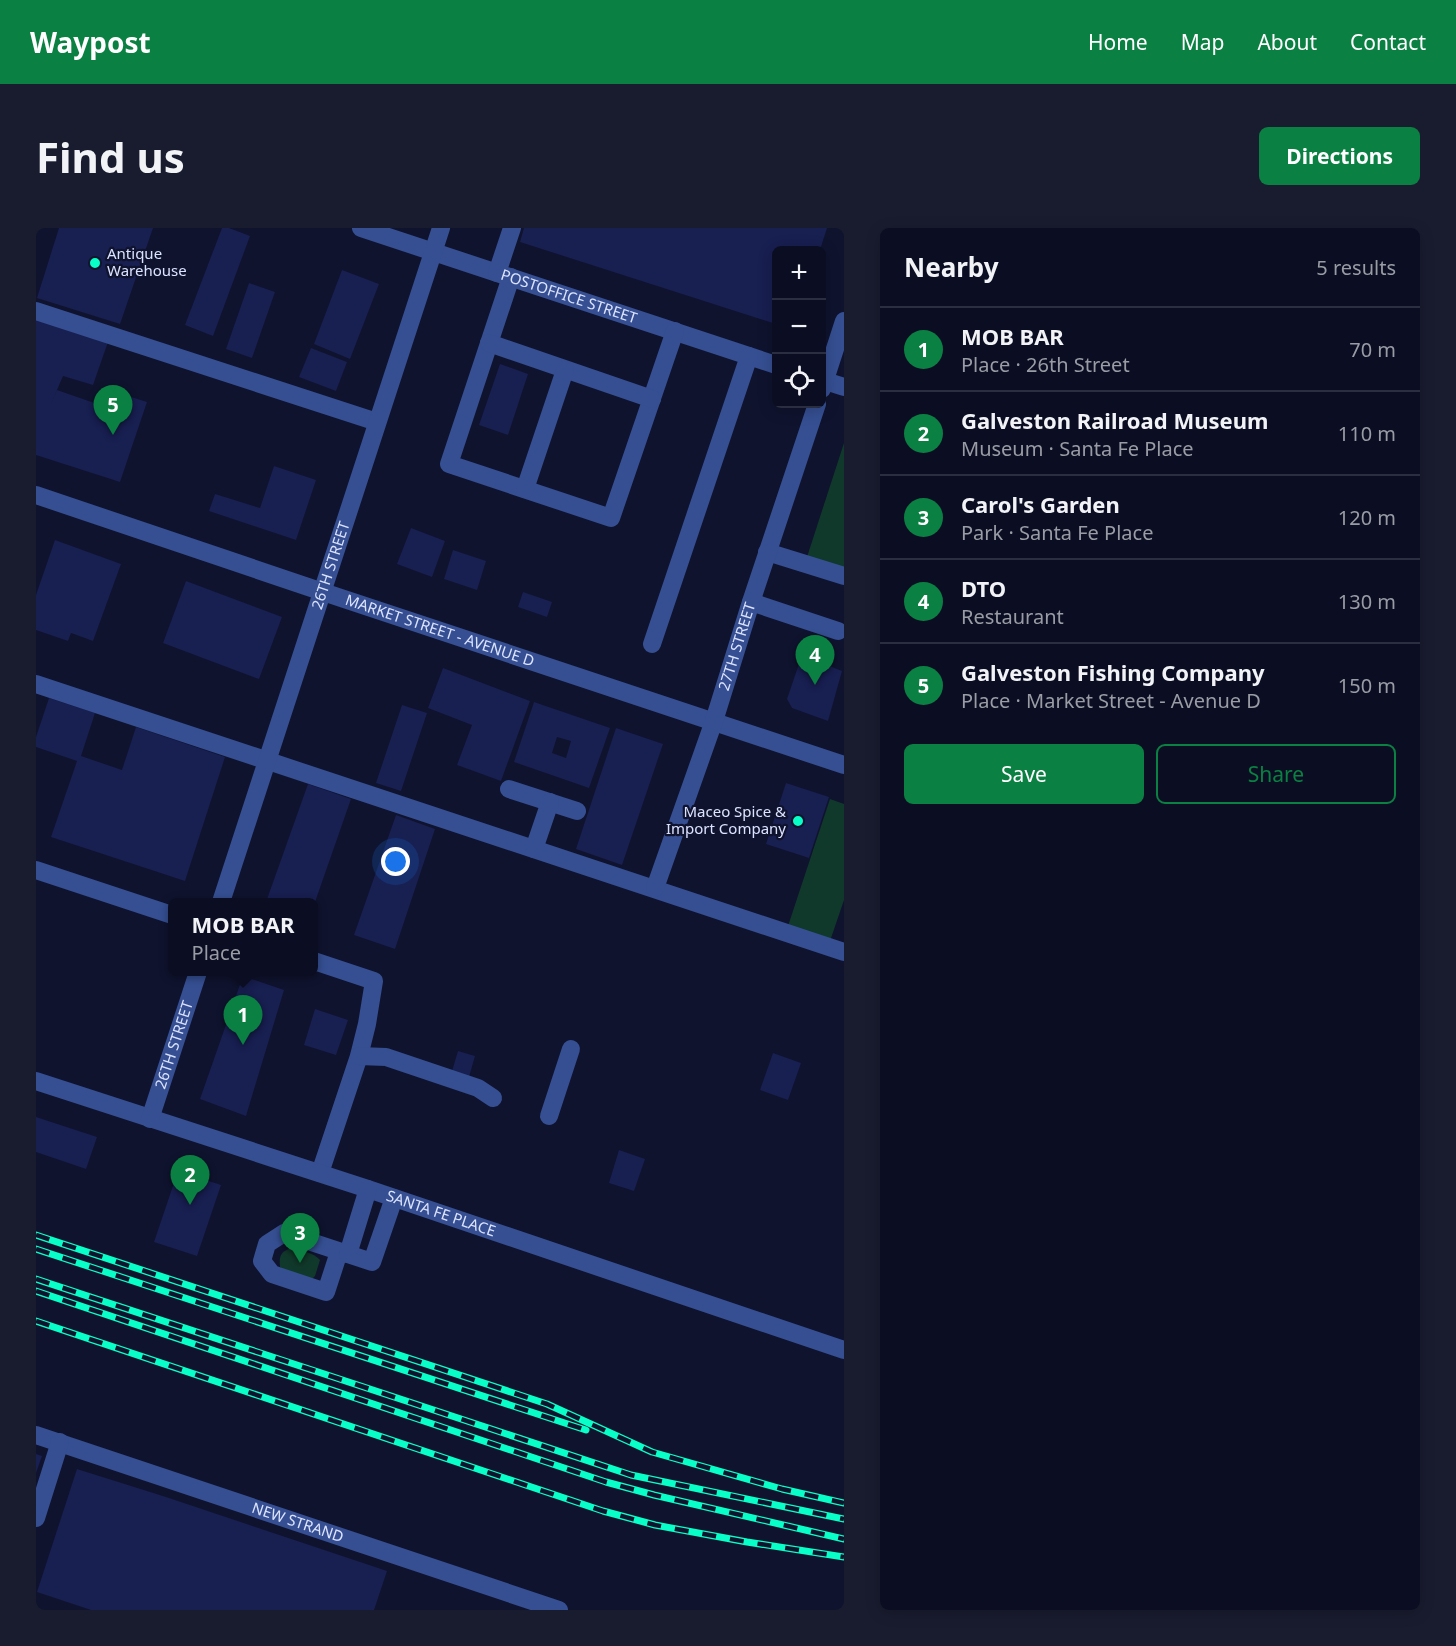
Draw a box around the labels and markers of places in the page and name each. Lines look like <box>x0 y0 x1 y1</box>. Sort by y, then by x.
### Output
place label: Antique Warehouse <box>107 243 187 280</box>
marker: Antique Warehouse <box>88 256 102 270</box>
pin: 5 <box>94 386 133 435</box>
pin: 4 <box>796 636 834 685</box>
place label: Maceo Spice & Import Company <box>666 801 786 838</box>
marker: Maceo Spice & Import Company <box>791 814 805 828</box>
pin: 1 <box>224 996 262 1045</box>
pin: 2 <box>170 1156 210 1205</box>
pin: 3 <box>280 1214 320 1263</box>

